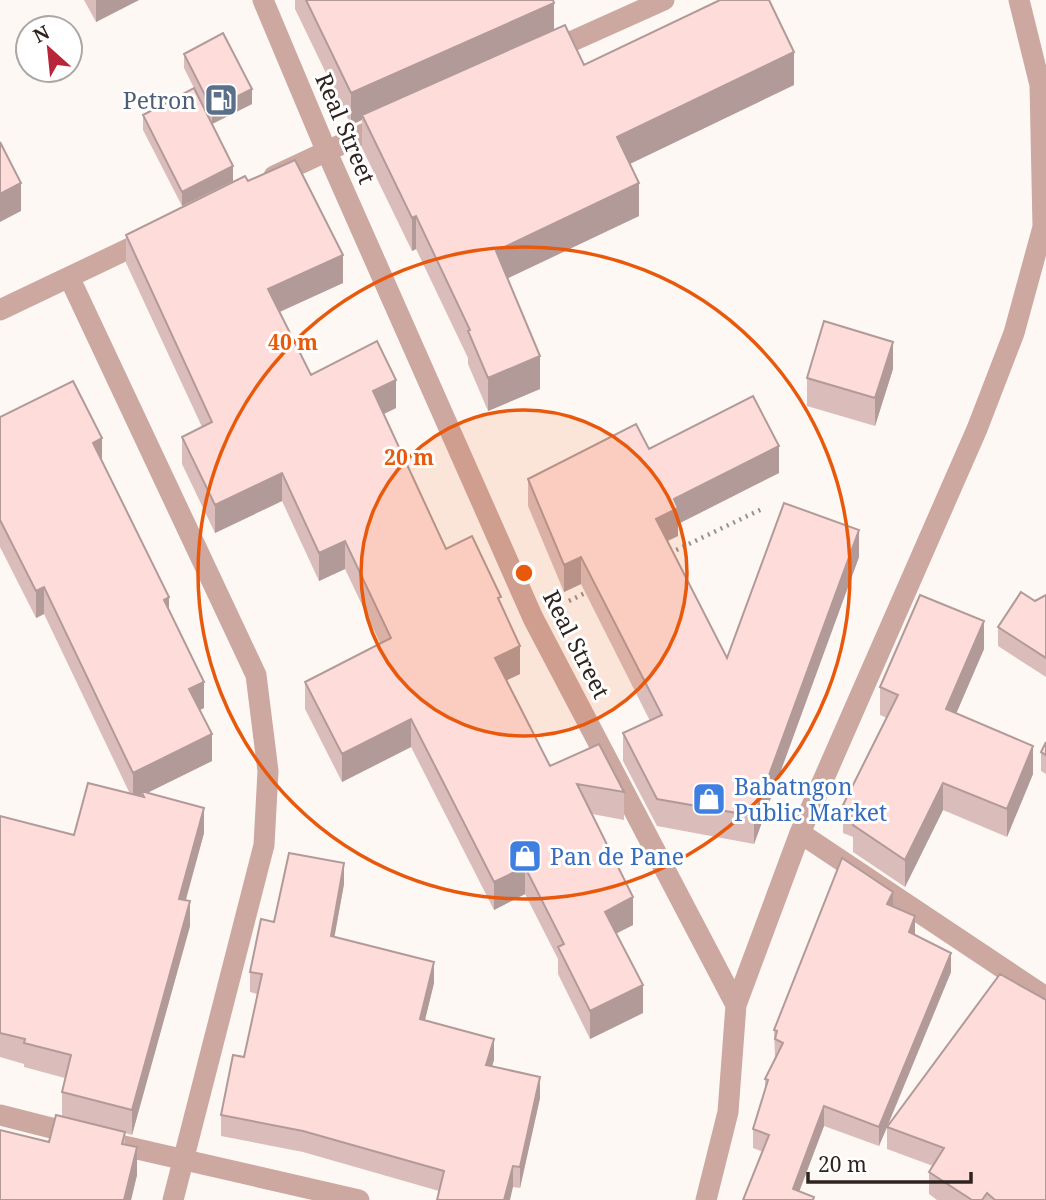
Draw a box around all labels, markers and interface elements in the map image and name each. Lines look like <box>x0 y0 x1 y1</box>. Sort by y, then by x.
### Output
north arrow <box>14 14 84 84</box>
text: N <box>29 19 54 49</box>
street label: Real Street <box>308 68 384 188</box>
fuel station icon: Petron <box>202 81 240 119</box>
place label: Petron <box>123 84 196 116</box>
text: 40 m <box>268 328 318 356</box>
text: 20 m <box>384 443 434 471</box>
centre of rings <box>512 561 536 585</box>
street label: Real Street <box>536 584 618 704</box>
place label: Babatngon Public Market <box>734 770 887 828</box>
shop icon: Babatngon Public Market <box>690 780 728 818</box>
shop icon: Pan de Pane <box>506 837 544 875</box>
place label: Pan de Pane <box>550 840 684 872</box>
scale bar <box>808 1140 971 1184</box>
text: 20 m <box>818 1150 867 1178</box>

